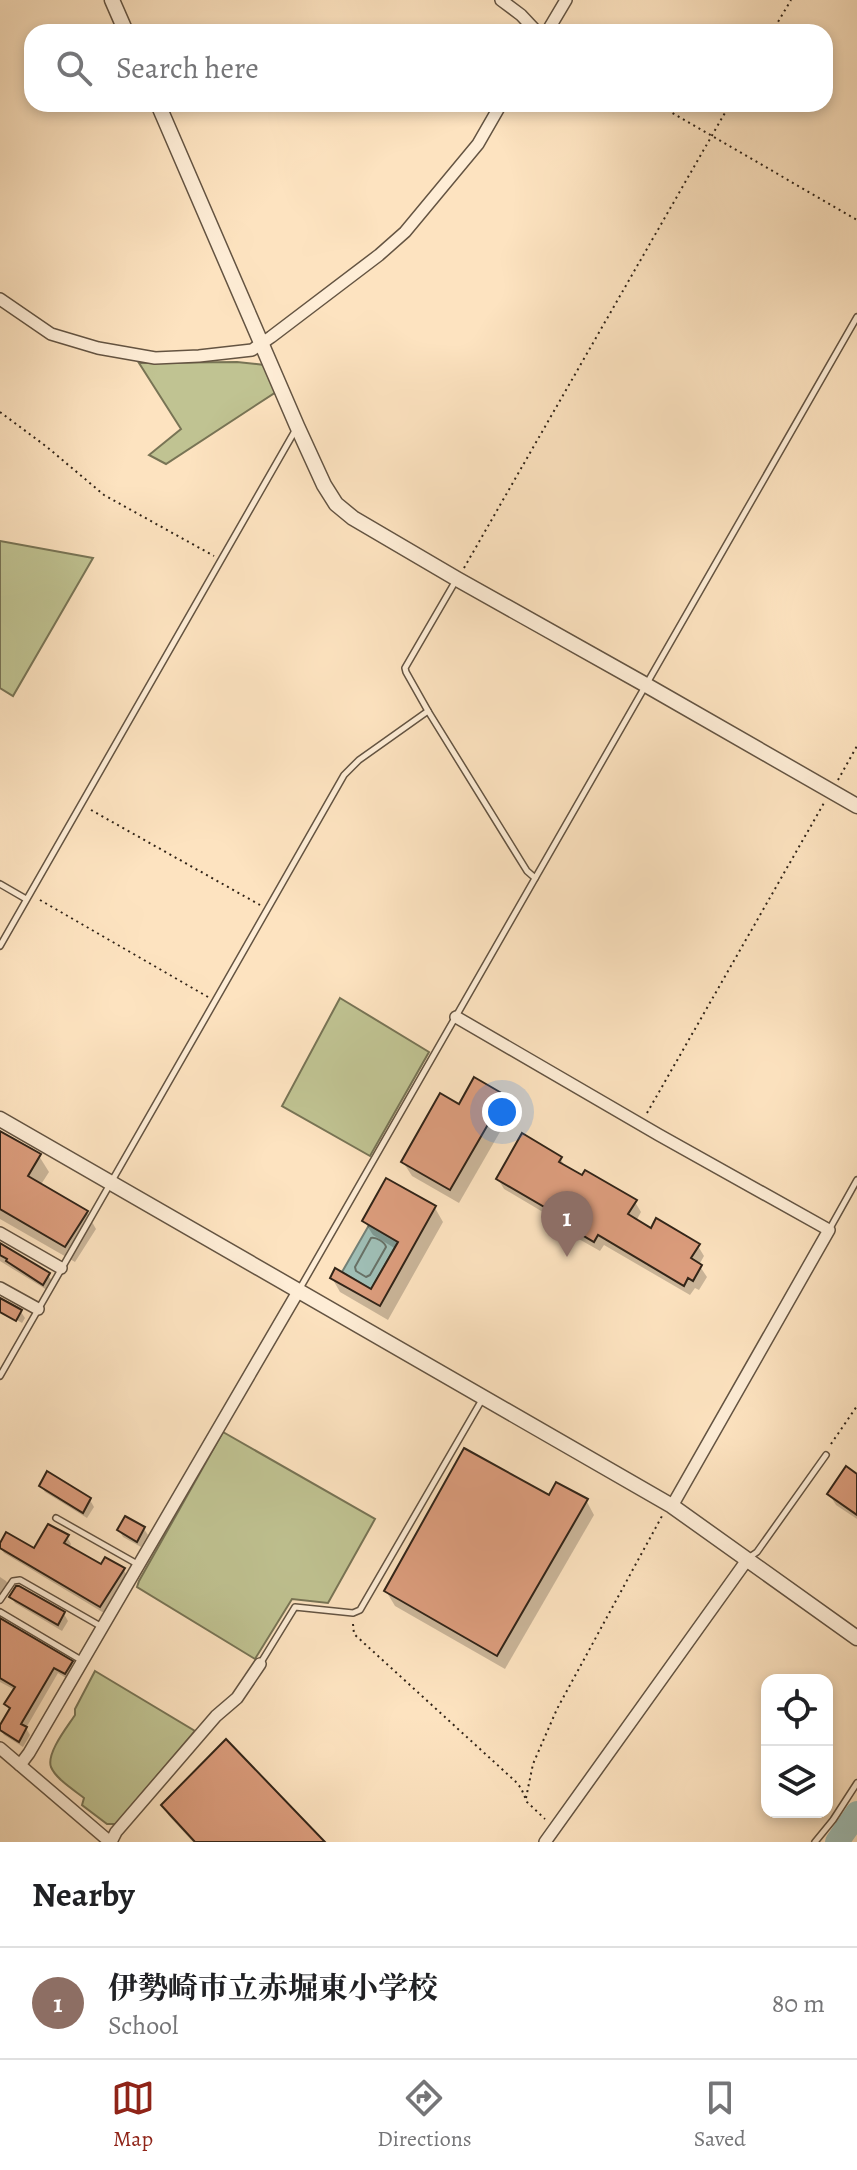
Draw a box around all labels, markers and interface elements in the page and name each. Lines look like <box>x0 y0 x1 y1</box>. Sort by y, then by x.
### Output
search box <box>24 24 833 112</box>
icon: search <box>52 46 96 90</box>
text: Search here <box>116 48 259 88</box>
your location <box>482 1092 522 1132</box>
pin: 1 <box>541 1191 593 1257</box>
map controls <box>761 1674 833 1818</box>
button: locate <box>761 1674 833 1746</box>
button: layers <box>761 1746 833 1818</box>
text: Nearby <box>32 1871 135 1918</box>
text: 伊勢崎市立赤堀東小学校 <box>108 1968 438 2008</box>
text: 1 <box>53 1986 63 2021</box>
text: 80 m <box>772 1986 825 2021</box>
text: School <box>108 2008 178 2043</box>
tab: Map <box>111 2076 155 2154</box>
tab: Directions <box>377 2076 472 2154</box>
tab: Saved <box>694 2076 746 2154</box>

